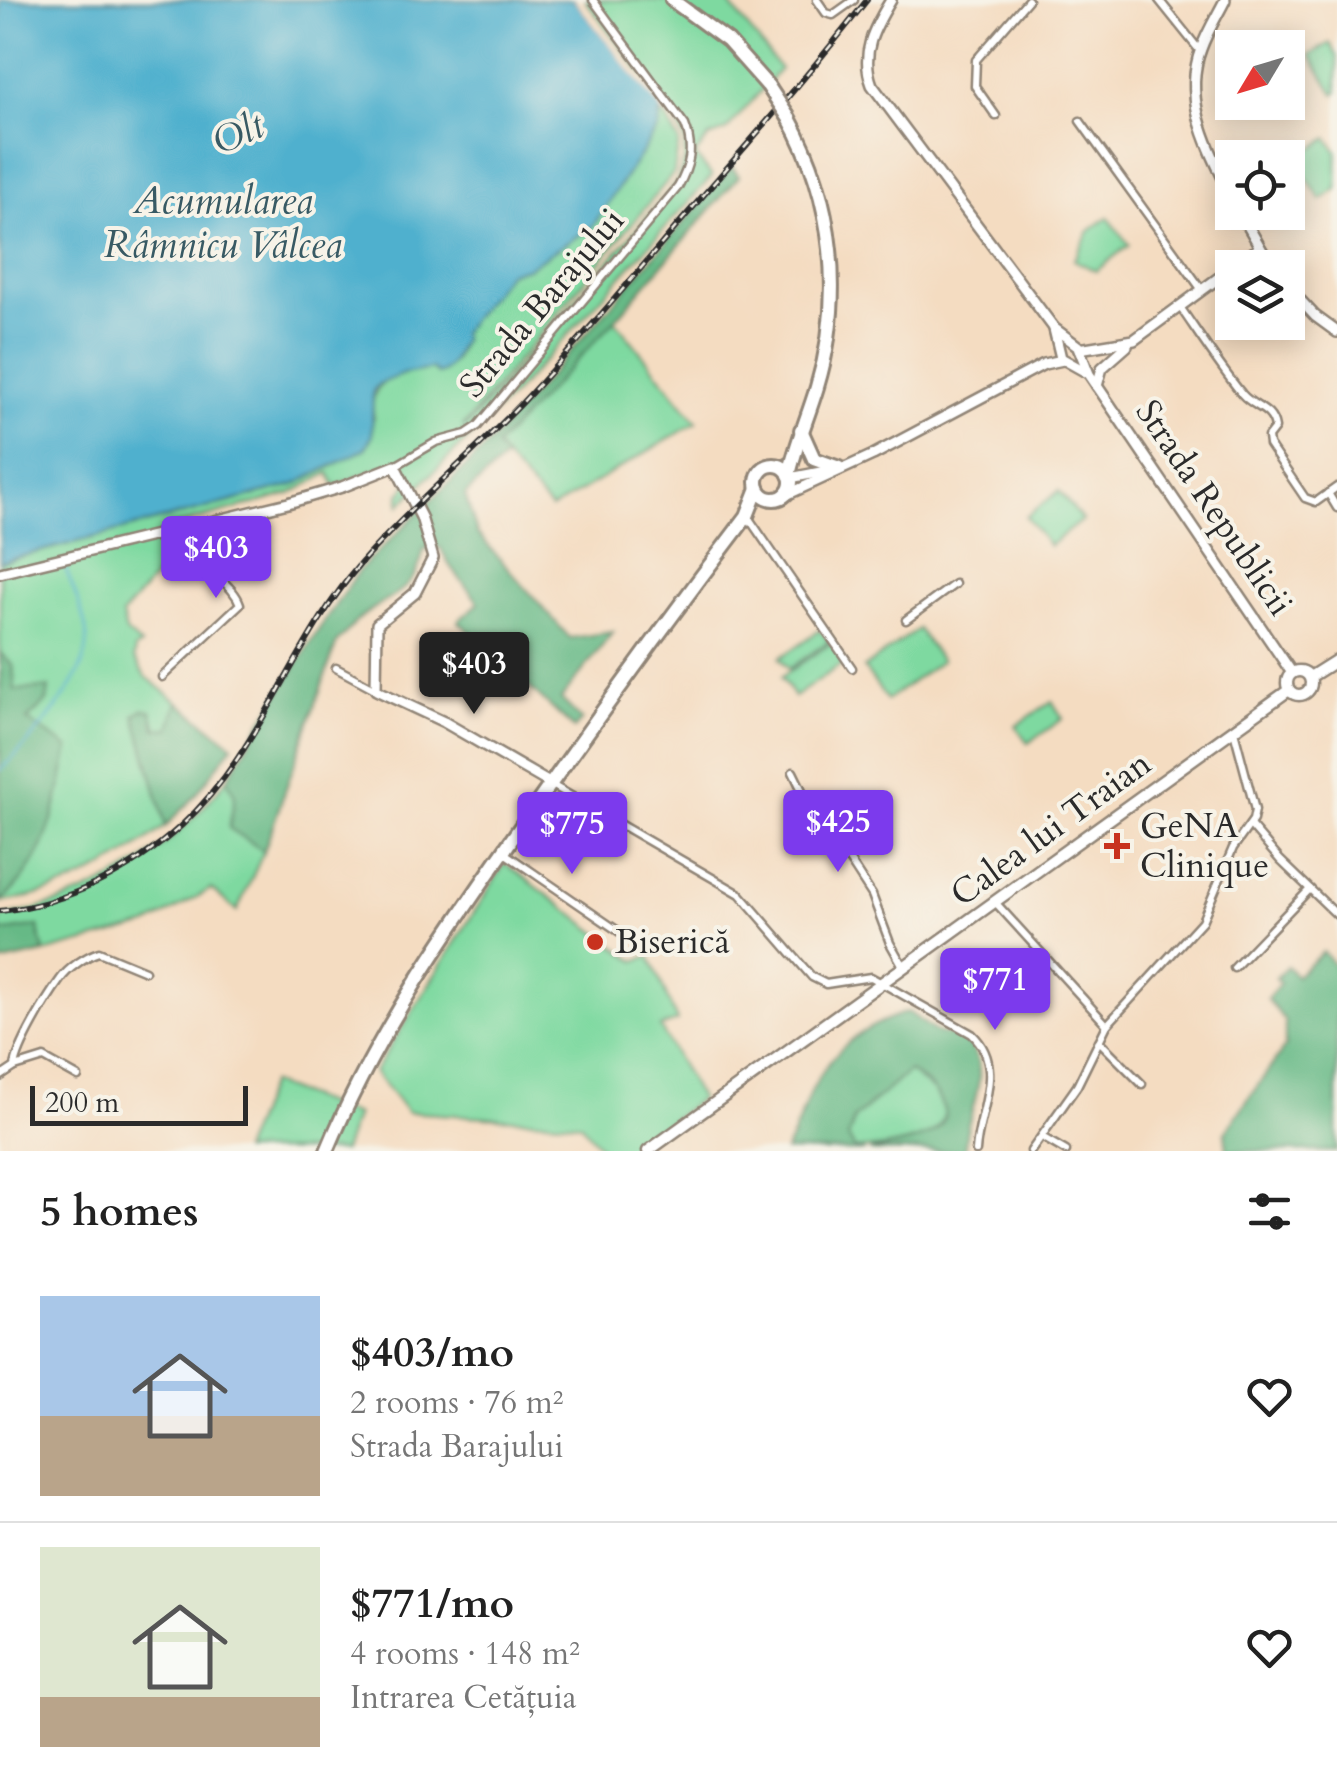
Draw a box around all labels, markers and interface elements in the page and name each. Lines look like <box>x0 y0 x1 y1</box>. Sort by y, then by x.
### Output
north arrow <box>1215 30 1305 120</box>
map controls <box>1215 30 1305 340</box>
water label: Olt <box>204 99 273 168</box>
button: locate <box>1215 140 1305 230</box>
water label: Acumularea Râmnicu Vâlcea <box>104 175 342 271</box>
street label: Strada Barajului <box>449 198 635 408</box>
button: layers <box>1215 250 1305 340</box>
street label: Strada Republicii <box>1124 391 1304 625</box>
pin: $403 <box>157 516 275 601</box>
text: $403 <box>183 526 249 570</box>
pin: $403 <box>415 632 533 717</box>
text: $403 <box>441 642 507 686</box>
street label: Calea lui Traian <box>941 740 1161 918</box>
pin: $425 <box>779 790 897 875</box>
pin: $775 <box>513 792 631 877</box>
text: $425 <box>805 800 871 844</box>
text: $775 <box>539 802 605 846</box>
place label: GeNA Clinique <box>1140 802 1269 890</box>
marker: GeNA Clinique <box>1104 833 1130 859</box>
place label: Biserică <box>615 918 730 966</box>
marker: Biserică <box>584 931 606 953</box>
pin: $771 <box>936 948 1054 1033</box>
text: $771 <box>962 958 1028 1002</box>
scale bar <box>30 1081 248 1126</box>
text: 200 m <box>45 1084 119 1122</box>
text: 5 homes <box>40 1183 198 1240</box>
icon: filters <box>1242 1184 1297 1239</box>
text: $403/mo <box>350 1324 514 1381</box>
icon: home <box>120 1336 240 1456</box>
icon: heart <box>1242 1369 1297 1424</box>
text: 2 rooms · 76 m² <box>350 1381 563 1425</box>
text: Strada Barajului <box>350 1425 563 1469</box>
text: $771/mo <box>350 1575 514 1632</box>
icon: home <box>120 1587 240 1707</box>
icon: heart <box>1242 1620 1297 1675</box>
text: 4 rooms · 148 m² <box>350 1632 580 1676</box>
text: Intrarea Cetățuia <box>350 1676 577 1720</box>

